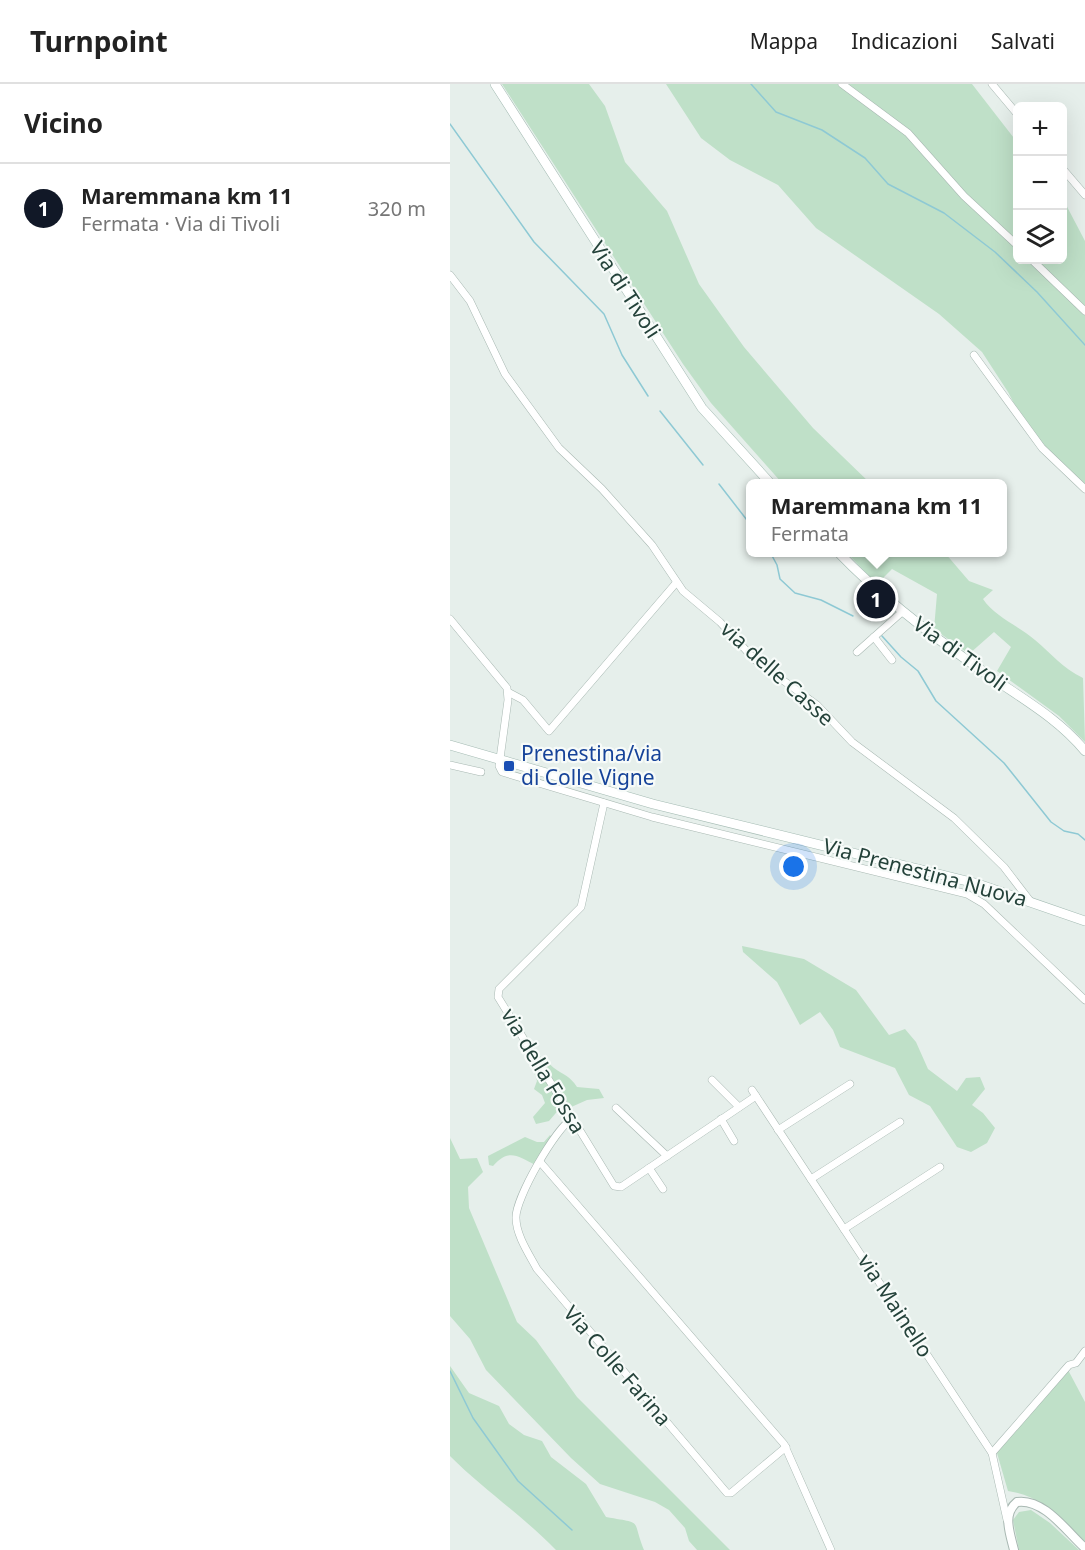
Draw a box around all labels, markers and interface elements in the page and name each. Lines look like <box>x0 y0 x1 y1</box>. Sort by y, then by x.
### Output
text: Turnpoint <box>30 22 168 60</box>
text: Mappa <box>750 27 818 55</box>
text: Indicazioni <box>851 27 958 55</box>
text: Salvati <box>991 27 1055 55</box>
map controls <box>1013 102 1067 264</box>
button: + <box>1013 102 1067 156</box>
text: Vicino <box>24 105 103 141</box>
button: − <box>1013 156 1067 210</box>
text: Maremmana km 11 <box>81 180 293 210</box>
text: 1 <box>38 195 49 222</box>
text: 320 m <box>368 195 426 222</box>
text: Fermata · Via di Tivoli <box>81 210 280 237</box>
button: layers <box>1013 210 1067 264</box>
street label: Via di Tivoli <box>584 236 668 343</box>
popup <box>746 479 1007 557</box>
text: Maremmana km 11 <box>771 490 982 520</box>
text: Fermata <box>771 520 849 547</box>
pin: 1 <box>856 576 896 622</box>
street label: Via di Tivoli <box>908 609 1013 697</box>
street label: via delle Casse <box>715 615 840 732</box>
place label: Prenestina/via di Colle Vigne <box>521 739 662 791</box>
marker: Prenestina/via di Colle Vigne <box>502 759 516 773</box>
street label: Via Prenestina Nuova <box>820 831 1030 913</box>
your location <box>779 852 808 881</box>
street label: via della Fossa <box>495 1003 592 1138</box>
street label: via Mainello <box>852 1248 940 1363</box>
street label: Via Colle Farina <box>558 1299 678 1431</box>

